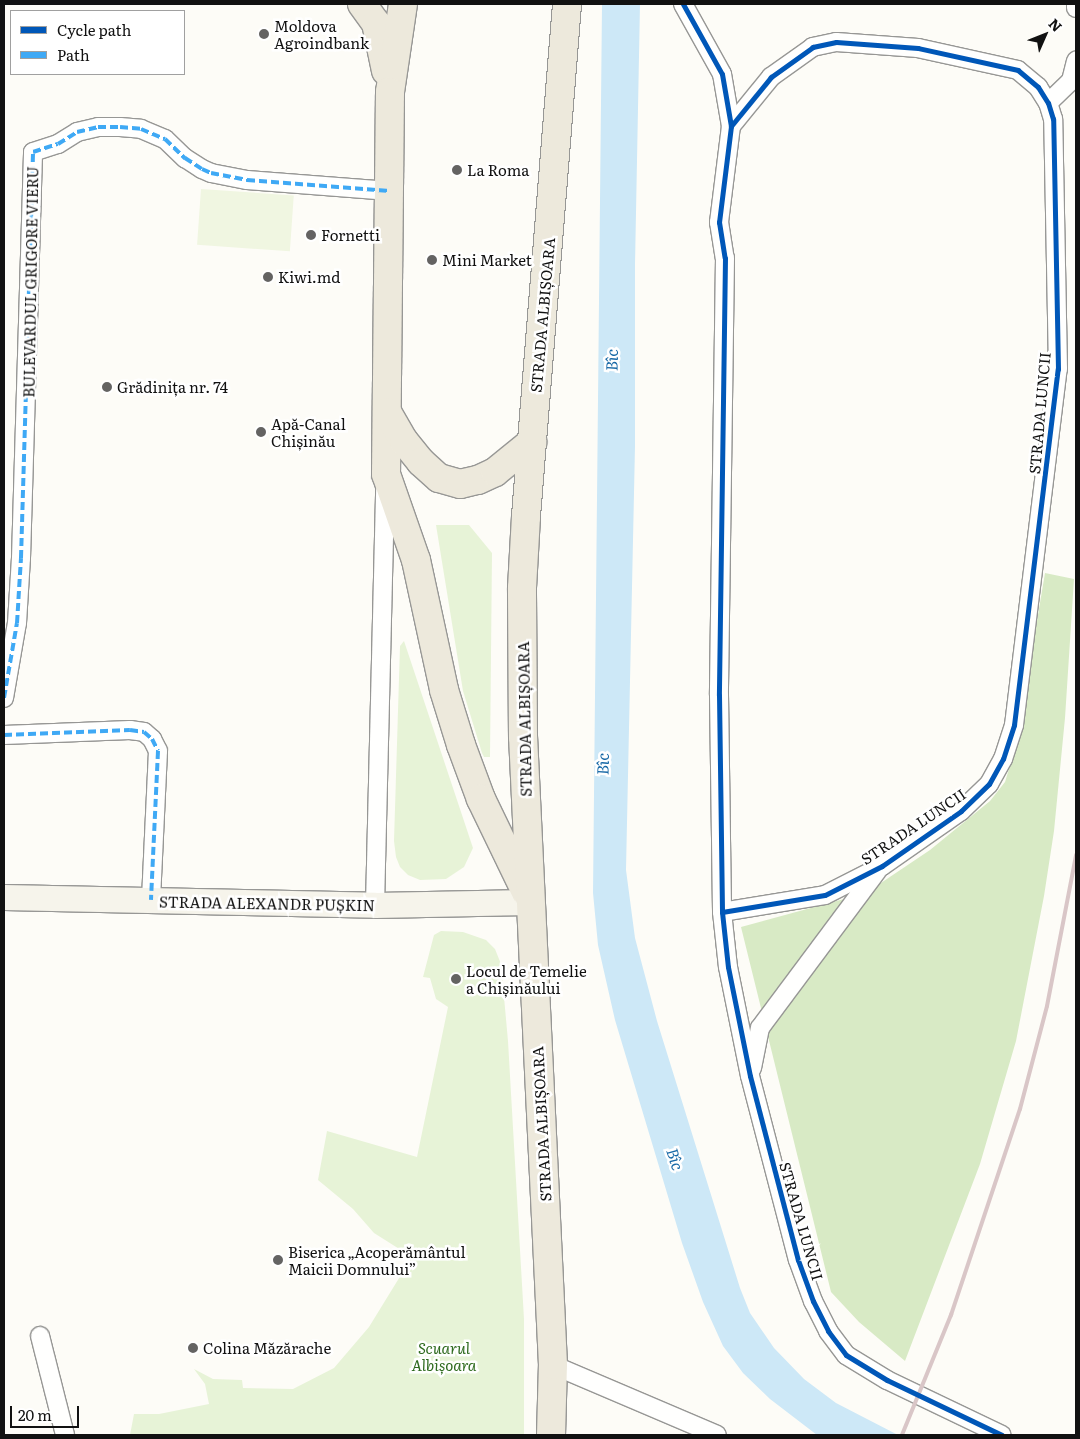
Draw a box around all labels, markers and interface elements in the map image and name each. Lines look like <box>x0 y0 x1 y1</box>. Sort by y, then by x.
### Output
legend <box>10 10 185 75</box>
north arrow <box>1020 10 1070 60</box>
text: N <box>1045 13 1067 36</box>
place label: Moldova Agroindbank <box>274 16 369 51</box>
text: Cycle path <box>57 18 131 41</box>
marker: Moldova Agroindbank <box>258 28 270 40</box>
text: Path <box>57 43 90 66</box>
place label: La Roma <box>467 161 529 179</box>
marker: La Roma <box>451 164 463 176</box>
street label: BULEVARDUL GRIGORE VIERU <box>19 166 41 398</box>
place label: Fornetti <box>321 226 380 244</box>
marker: Fornetti <box>305 229 317 241</box>
street label: STRADA ALBIȘOARA <box>526 237 558 393</box>
place label: Mini Market <box>442 251 532 269</box>
marker: Mini Market <box>426 254 438 266</box>
place label: Kiwi.md <box>278 268 341 286</box>
marker: Kiwi.md <box>262 271 274 283</box>
water label: Bîc <box>601 349 621 371</box>
street label: STRADA LUNCII <box>1025 351 1053 475</box>
place label: Grădinița nr. 74 <box>117 378 228 396</box>
marker: Grădinița nr. 74 <box>101 381 113 393</box>
place label: Apă-Canal Chișinău <box>271 414 346 449</box>
marker: Apă-Canal Chișinău <box>255 426 267 438</box>
street label: STRADA ALBIȘOARA <box>514 641 534 797</box>
water label: Bîc <box>592 753 612 775</box>
street label: STRADA LUNCII <box>857 784 969 868</box>
street label: STRADA ALEXANDR PUȘKIN <box>159 892 375 914</box>
place label: Locul de Temelie a Chișinăului <box>466 961 587 996</box>
marker: Locul de Temelie a Chișinăului <box>450 973 462 985</box>
street label: STRADA ALBIȘOARA <box>528 1046 554 1202</box>
water label: Bîc <box>663 1145 689 1173</box>
street label: STRADA LUNCII <box>776 1160 828 1282</box>
place label: Biserica „Acoperământul Maicii Domnului” <box>288 1242 466 1277</box>
marker: Biserica „Acoperământul Maicii Domnului” <box>272 1254 284 1266</box>
park label: Scuarul Albișoara <box>412 1338 476 1373</box>
place label: Colina Măzărache <box>203 1339 331 1357</box>
marker: Colina Măzărache <box>187 1342 199 1354</box>
scale bar <box>12 1396 81 1428</box>
text: 20 m <box>18 1403 52 1426</box>

